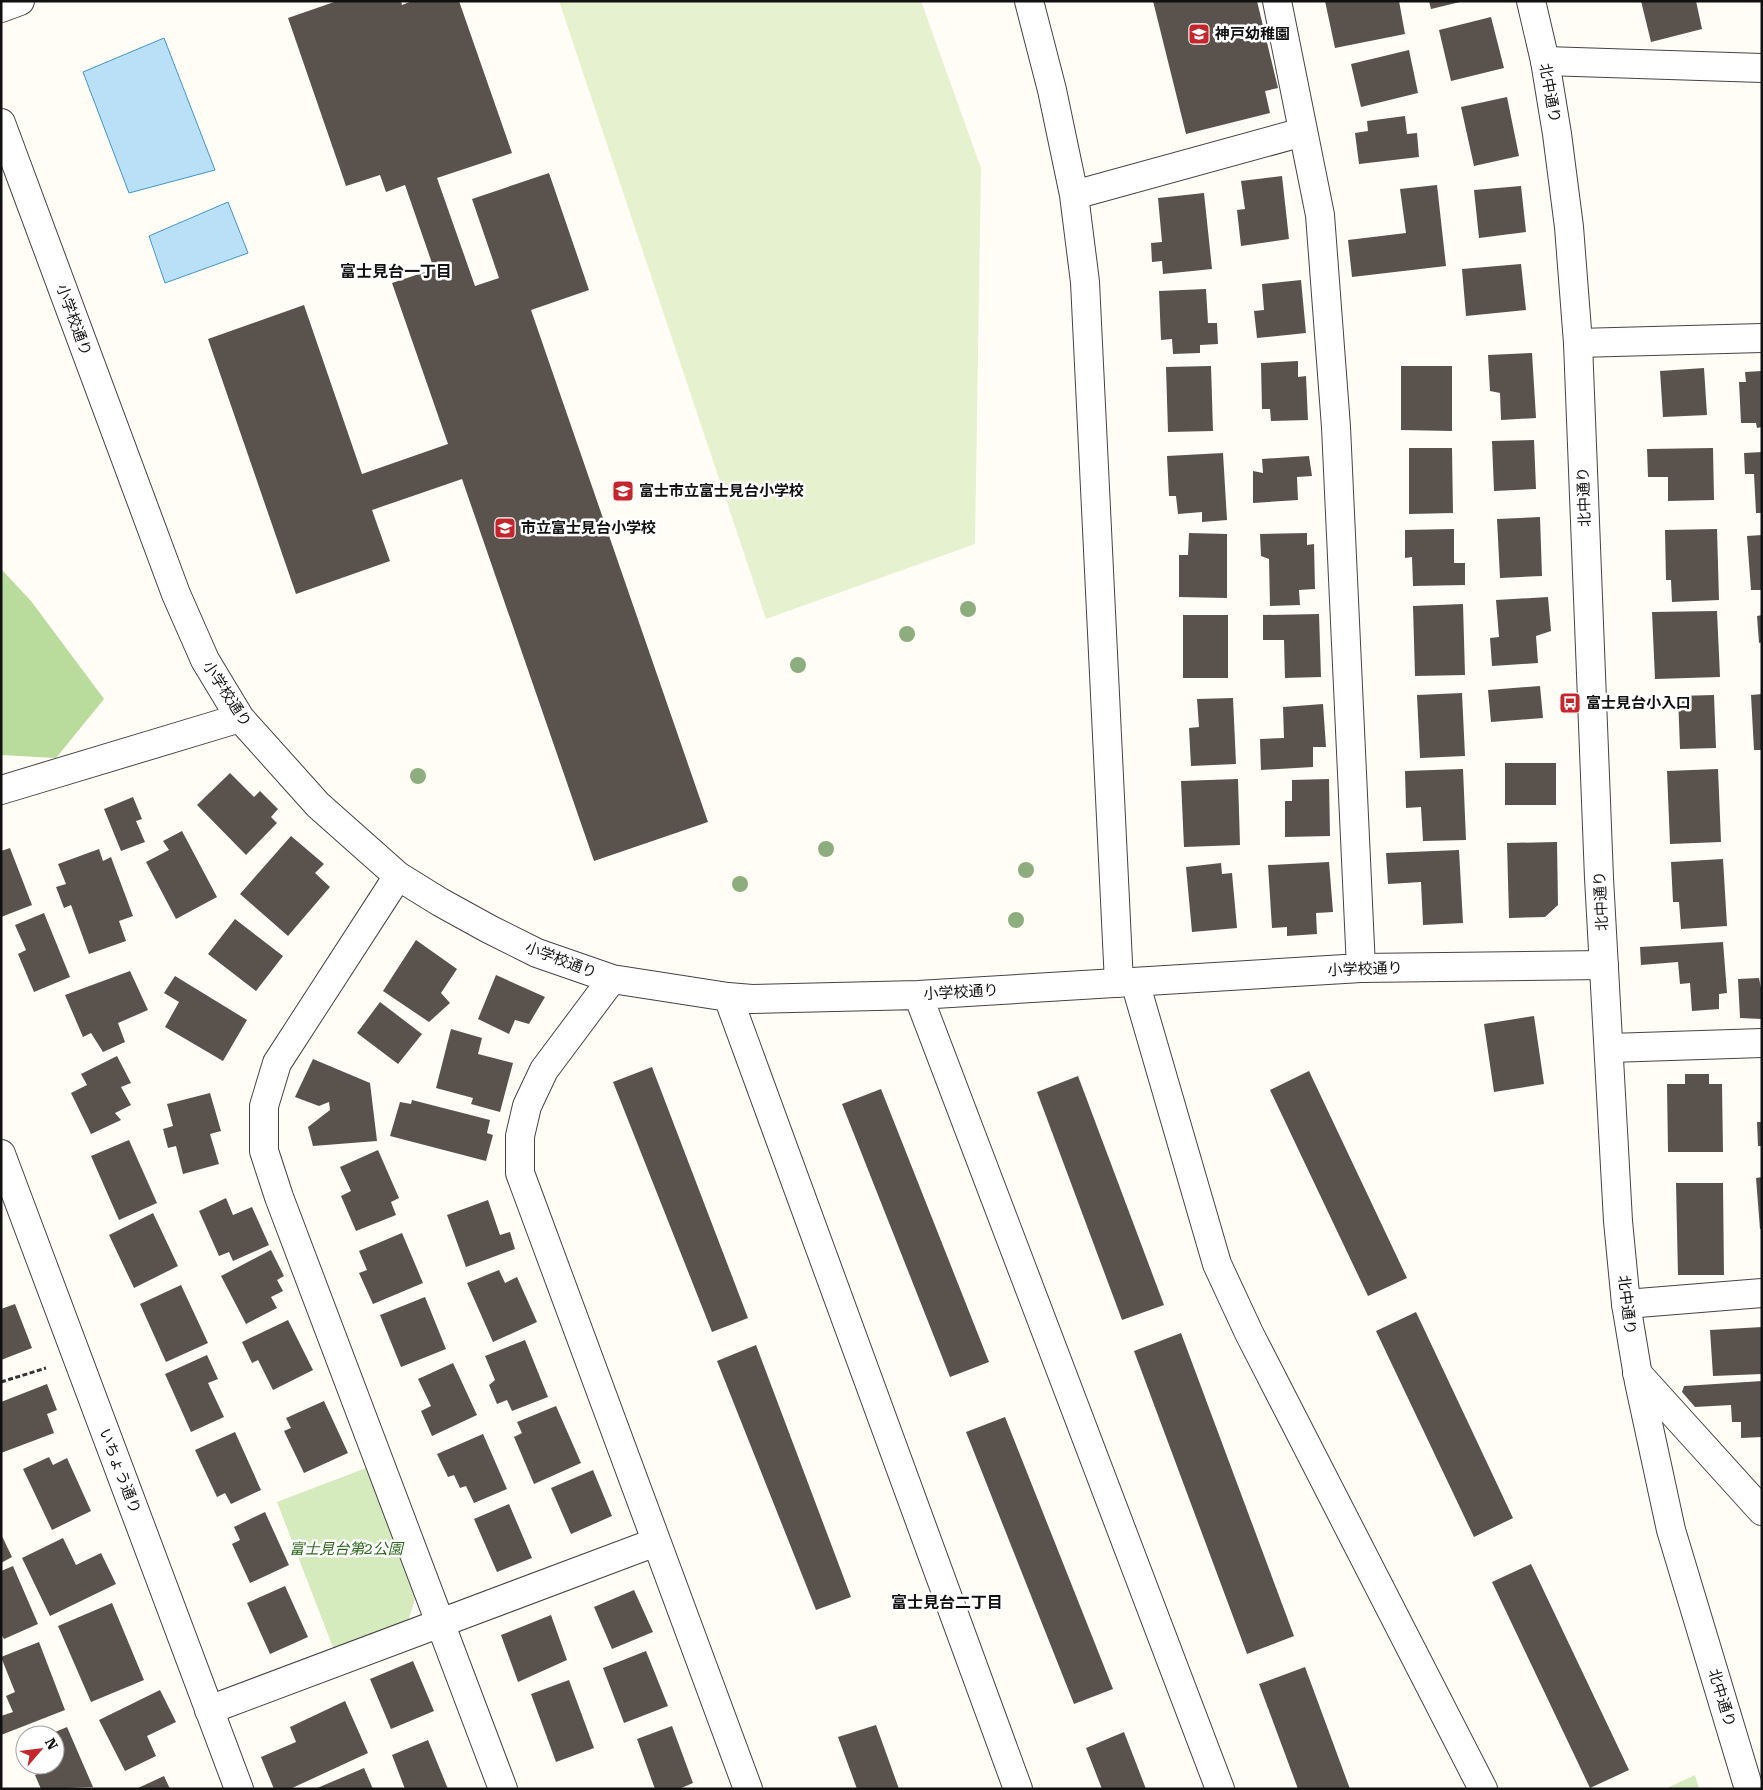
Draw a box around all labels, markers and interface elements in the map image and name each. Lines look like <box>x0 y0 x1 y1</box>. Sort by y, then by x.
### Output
school or university icon: 神戸幼稚園 <box>1187 22 1211 46</box>
place label: 神戸幼稚園 <box>1214 25 1290 43</box>
street label: 北中通り <box>1536 62 1564 124</box>
district label: 富士見台一丁目 <box>340 262 452 281</box>
street label: 小学校通り <box>53 282 95 358</box>
street label: 北中通り <box>1574 467 1594 527</box>
school or university icon: 富士市立富士見台小学校 <box>611 479 635 503</box>
place label: 富士市立富士見台小学校 <box>639 482 804 500</box>
school or university icon: 市立富士見台小学校 <box>493 516 517 540</box>
place label: 市立富士見台小学校 <box>521 519 656 537</box>
street label: 小学校通り <box>199 658 255 730</box>
bus stop icon: 富士見台小入口 <box>1558 691 1582 715</box>
place label: 富士見台小入口 <box>1586 694 1691 712</box>
street label: 北中通り <box>1590 871 1612 931</box>
street label: 小学校通り <box>523 938 599 982</box>
street label: 小学校通り <box>1327 959 1403 979</box>
street label: 小学校通り <box>923 981 999 1003</box>
street label: 北中通り <box>1614 1274 1640 1336</box>
street label: いちょう通り <box>95 1426 145 1516</box>
park label: 富士見台第2公園 <box>289 1540 405 1558</box>
district label: 富士見台二丁目 <box>891 1593 1003 1612</box>
street label: 北中通り <box>1705 1667 1739 1729</box>
north arrow <box>15 1725 65 1775</box>
text: N <box>42 1735 61 1753</box>

